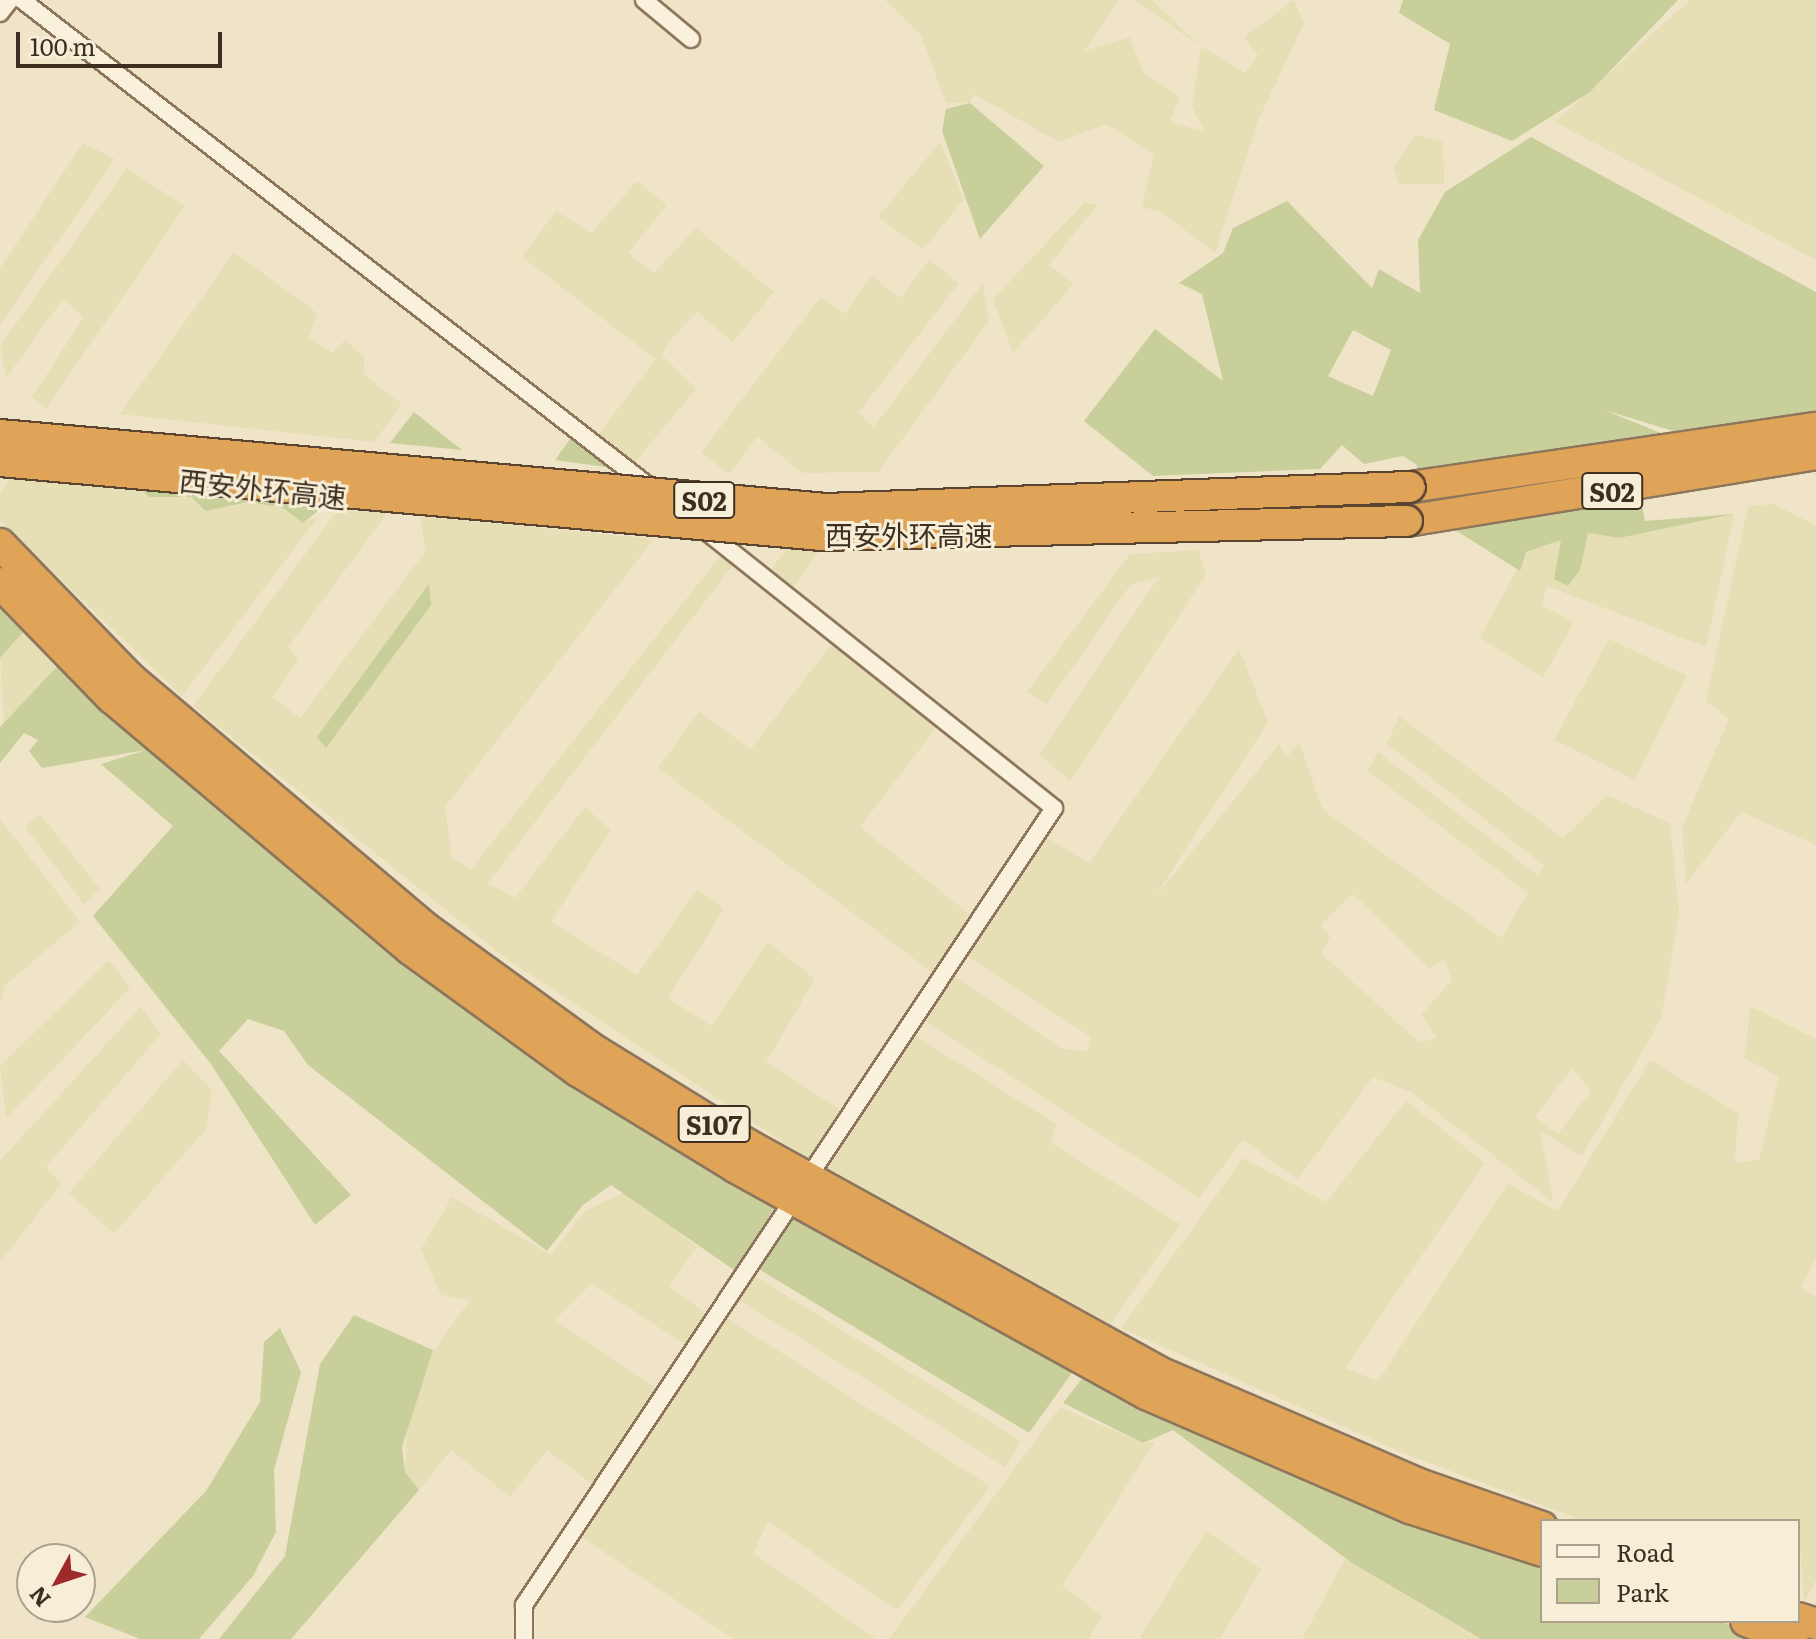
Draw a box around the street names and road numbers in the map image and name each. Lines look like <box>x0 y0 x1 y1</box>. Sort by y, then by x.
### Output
street label: 西安外环高速 <box>178 463 348 513</box>
road number: S02 <box>1580 469 1644 513</box>
road number: S02 <box>672 478 736 522</box>
street label: 西安外环高速 <box>825 517 993 551</box>
road number: S107 <box>676 1102 752 1146</box>

